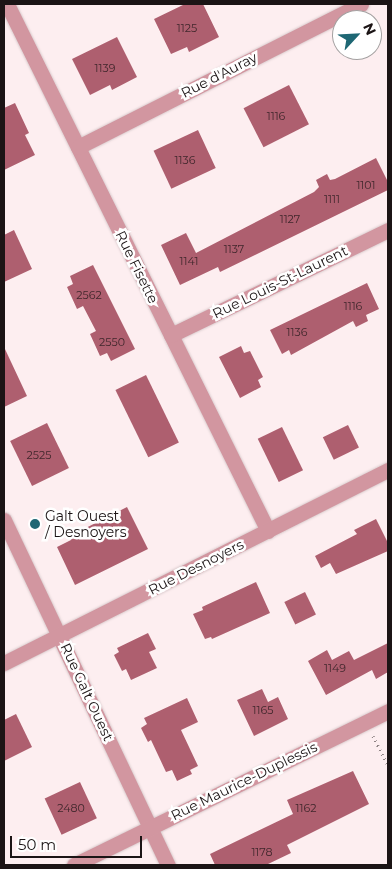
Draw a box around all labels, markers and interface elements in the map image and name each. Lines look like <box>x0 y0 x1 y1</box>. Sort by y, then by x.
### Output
north arrow <box>332 10 382 60</box>
text: N <box>359 20 380 38</box>
house number: 1125 <box>177 21 197 35</box>
street label: Rue d'Auray <box>178 49 260 101</box>
house number: 1139 <box>95 61 115 75</box>
house number: 1116 <box>267 109 285 123</box>
house number: 1136 <box>175 153 195 167</box>
house number: 1101 <box>356 178 376 192</box>
house number: 1111 <box>324 192 340 206</box>
house number: 1127 <box>280 212 300 226</box>
street label: Rue Fisette <box>112 228 162 306</box>
street label: Rue Louis-St-Laurent <box>210 242 350 322</box>
house number: 1137 <box>224 242 244 256</box>
house number: 1141 <box>180 254 198 268</box>
house number: 2562 <box>76 288 102 302</box>
house number: 1116 <box>344 299 362 313</box>
house number: 1136 <box>287 325 307 339</box>
house number: 2550 <box>99 335 125 349</box>
house number: 2525 <box>27 448 51 462</box>
place label: Galt Ouest / Desnoyers <box>45 508 126 540</box>
marker: Galt Ouest / Desnoyers <box>29 518 41 530</box>
street label: Rue Desnoyers <box>146 536 246 598</box>
street label: Rue Galt Ouest <box>57 640 117 744</box>
house number: 1149 <box>324 661 346 675</box>
house number: 1165 <box>253 703 273 717</box>
street label: Rue Maurice-Duplessis <box>168 738 320 824</box>
house number: 2480 <box>57 801 85 815</box>
house number: 1162 <box>296 801 316 815</box>
scale bar <box>12 826 145 858</box>
text: 50 m <box>18 835 56 854</box>
house number: 1178 <box>251 845 273 859</box>

